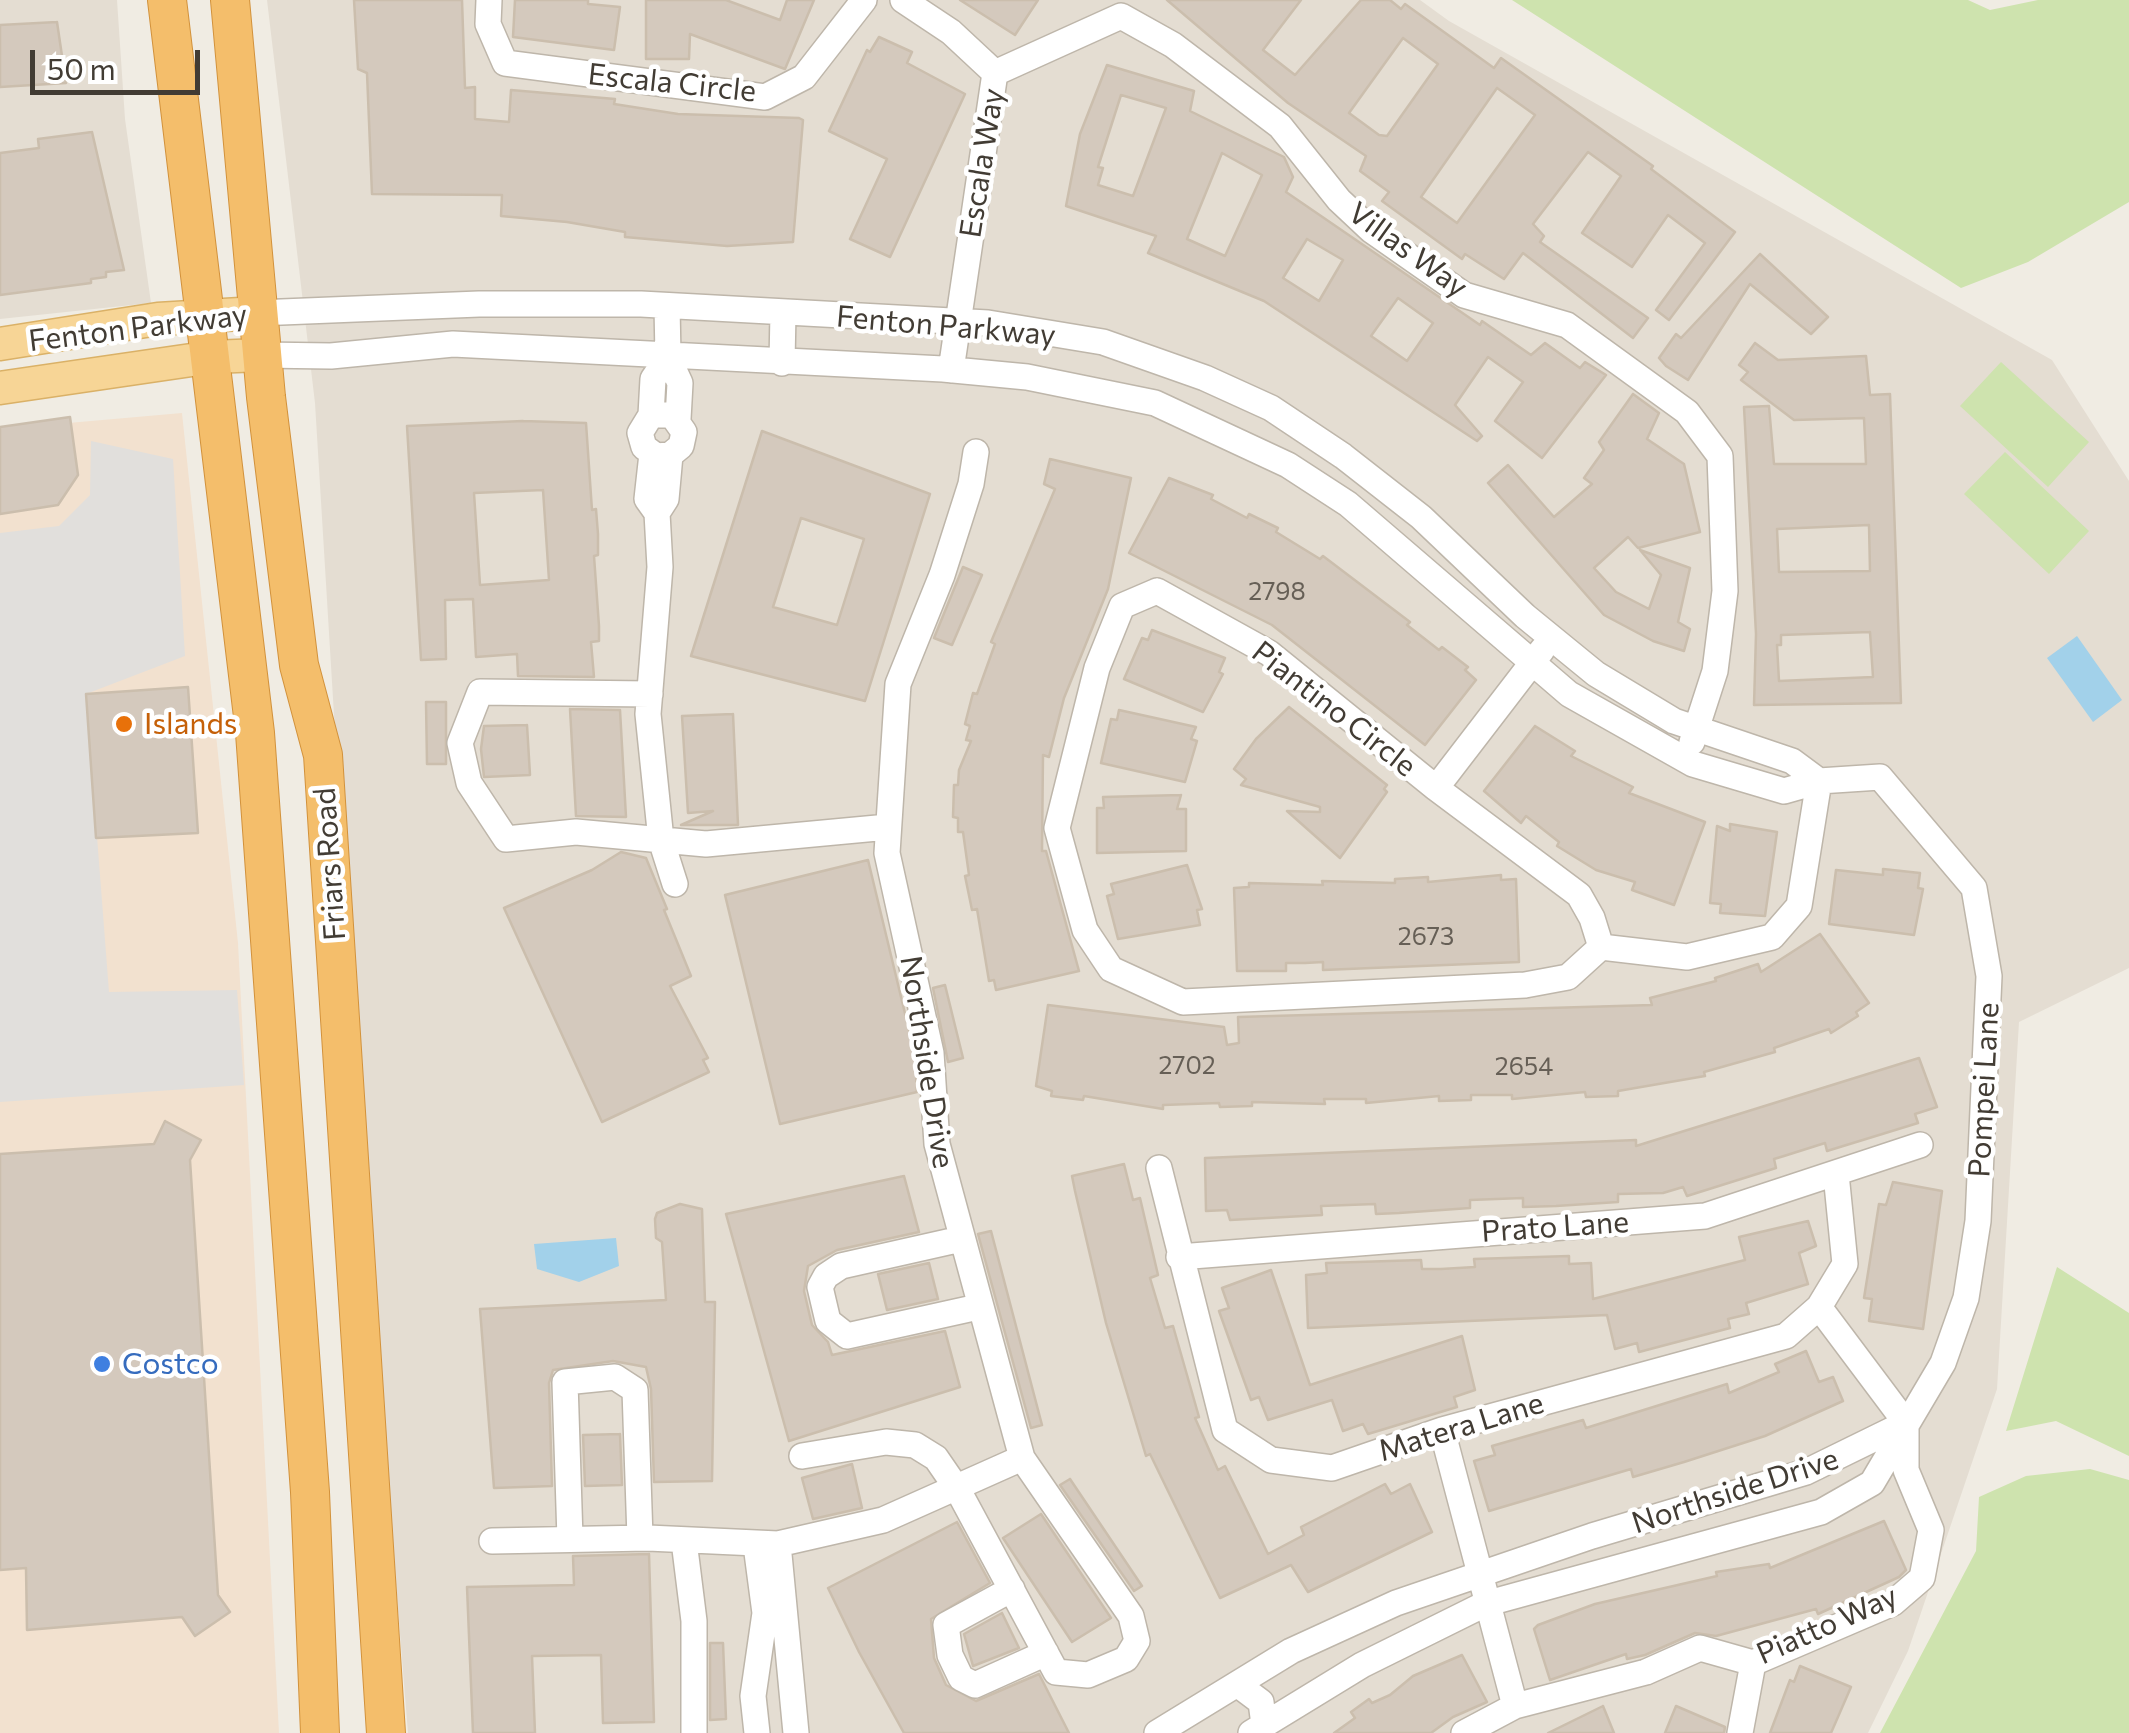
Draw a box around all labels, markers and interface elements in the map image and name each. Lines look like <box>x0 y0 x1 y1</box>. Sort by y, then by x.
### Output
scale bar <box>35 30 205 92</box>
text: 50 m <box>47 49 116 86</box>
street label: Escala Circle <box>586 56 758 110</box>
street label: Escala Way <box>952 86 1012 240</box>
street label: Villas Way <box>1341 195 1475 305</box>
street label: Fenton Parkway <box>27 297 249 359</box>
street label: Fenton Parkway <box>835 298 1057 354</box>
house number: 2798 <box>1248 577 1306 607</box>
street label: Piantino Circle <box>1245 634 1423 784</box>
place label: Islands <box>144 706 238 742</box>
marker: Islands <box>113 713 135 735</box>
street label: Friars Road <box>307 786 353 942</box>
house number: 2673 <box>1398 922 1454 952</box>
street label: Northside Drive <box>892 953 962 1171</box>
street label: Pompei Lane <box>1961 1002 2007 1178</box>
house number: 2702 <box>1158 1051 1216 1081</box>
house number: 2654 <box>1495 1052 1553 1082</box>
street label: Prato Lane <box>1480 1204 1630 1250</box>
place label: Costco <box>122 1346 219 1382</box>
marker: Costco <box>91 1353 113 1375</box>
street label: Matera Lane <box>1374 1385 1548 1469</box>
street label: Northside Drive <box>1627 1441 1843 1541</box>
street label: Piatto Way <box>1751 1578 1903 1672</box>

